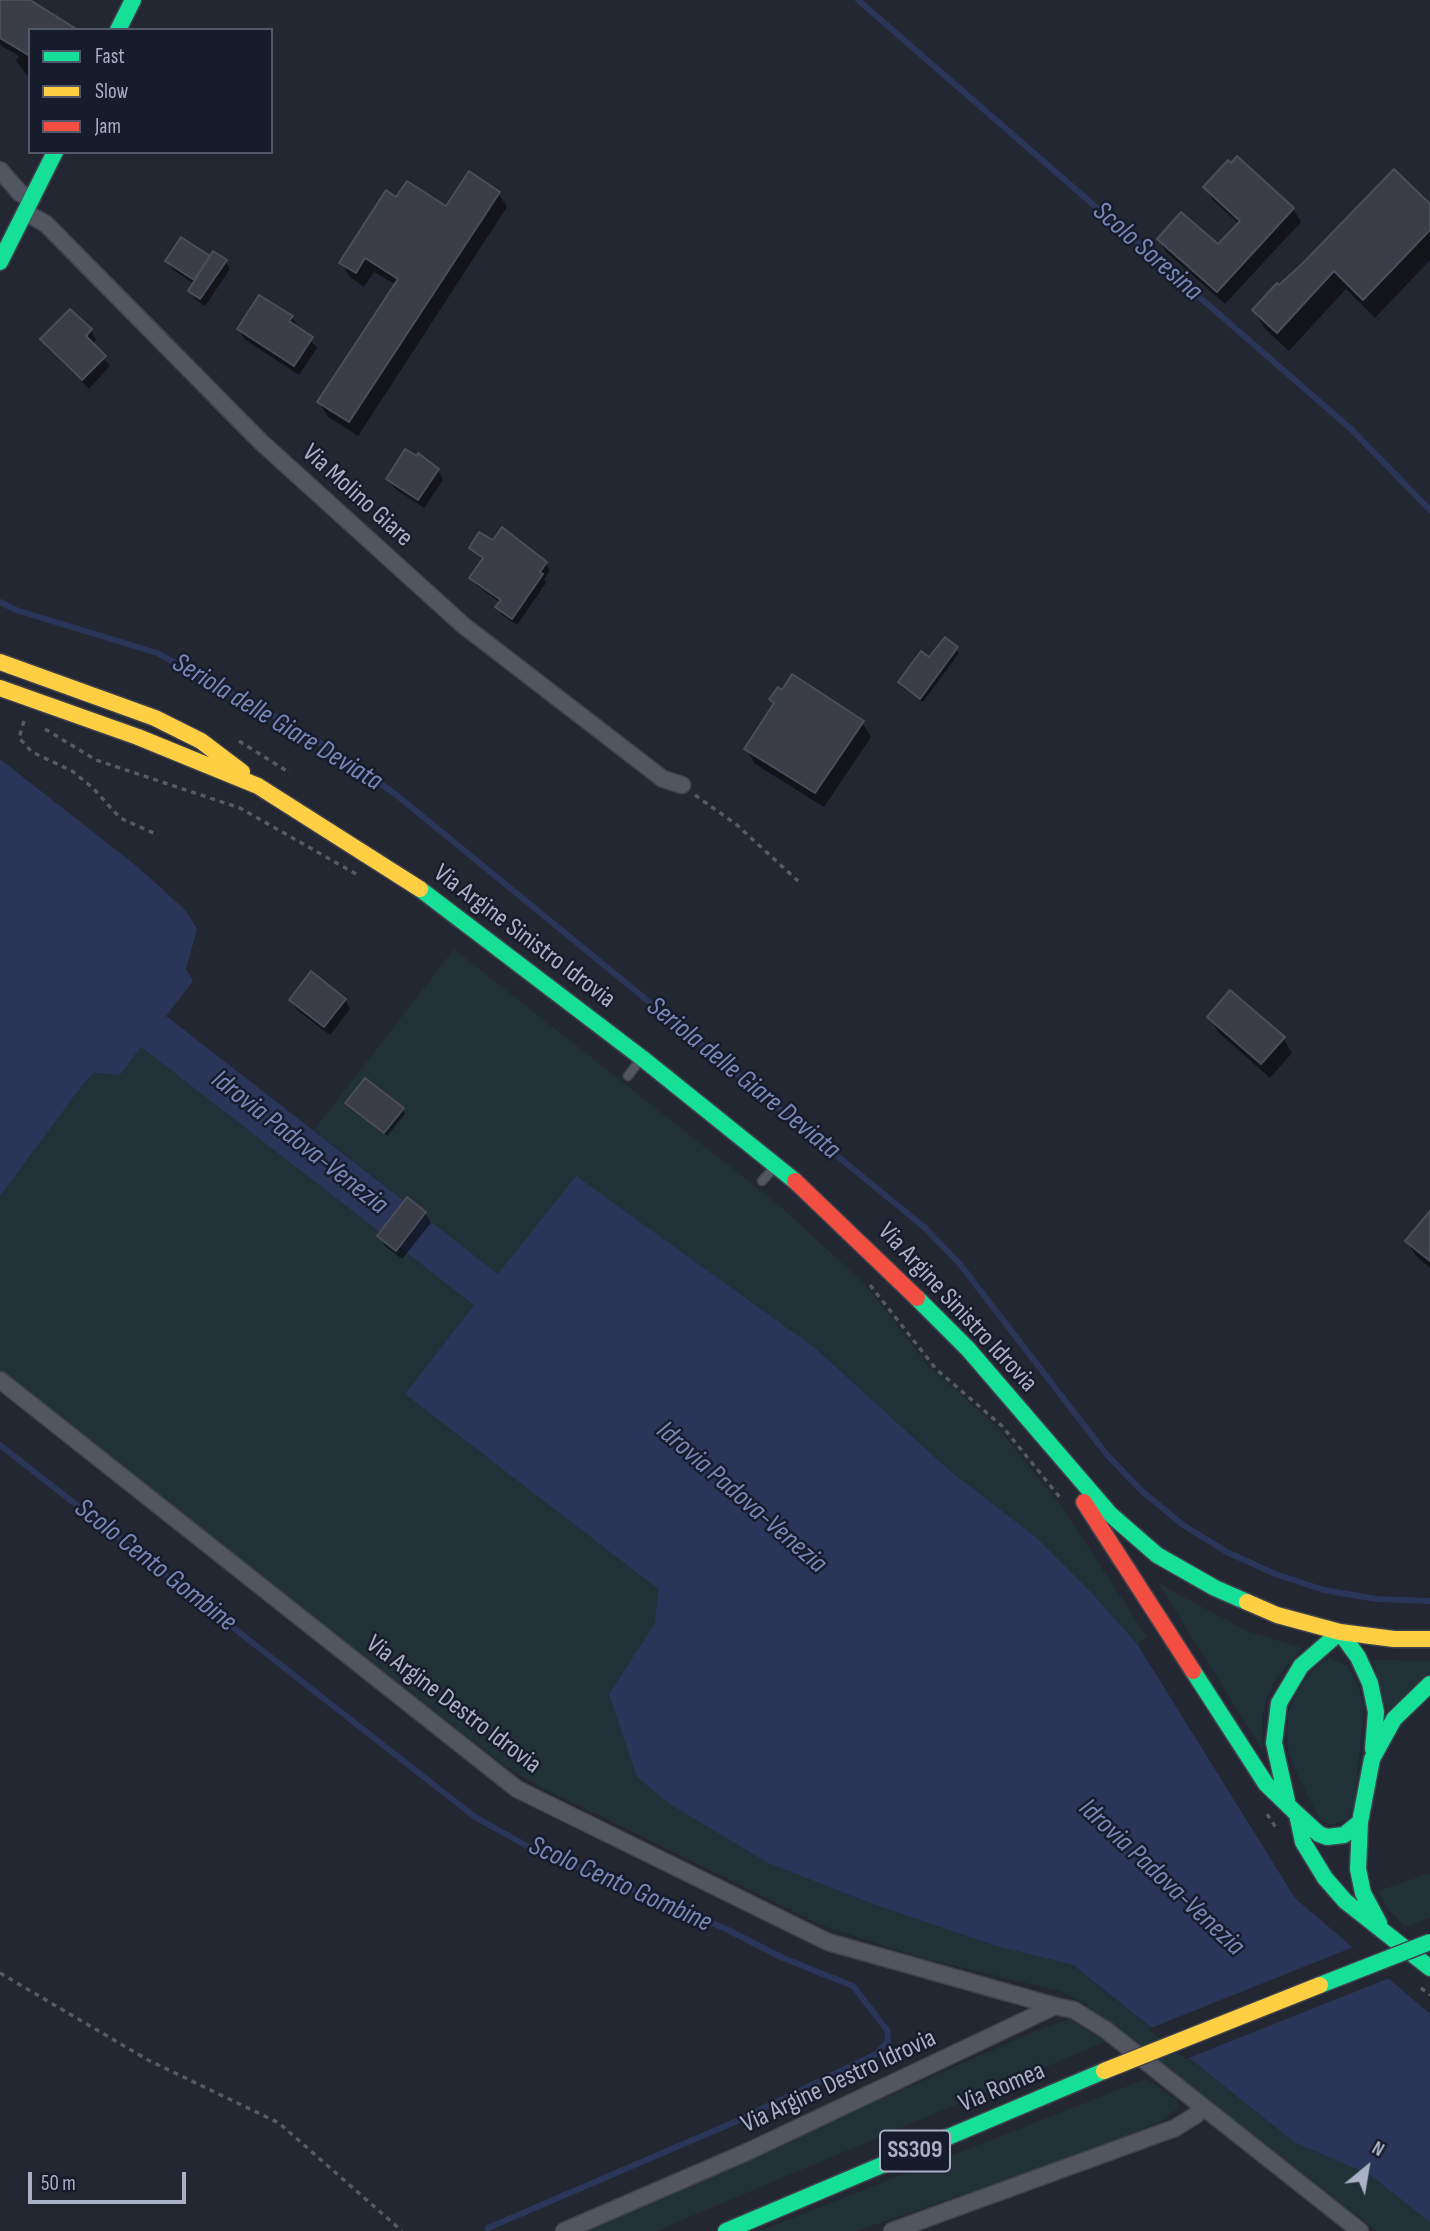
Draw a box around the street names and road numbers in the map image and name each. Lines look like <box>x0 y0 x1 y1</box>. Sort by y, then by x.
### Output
street label: Via Molino Giare <box>295 438 419 554</box>
street label: Via Argine Sinistro Idrovia <box>427 858 621 1016</box>
street label: Via Argine Sinistro Idrovia <box>871 1217 1043 1399</box>
street label: Via Argine Destro Idrovia <box>359 1629 547 1781</box>
street label: Via Argine Destro Idrovia <box>737 2023 941 2141</box>
street label: Via Romea <box>954 2056 1050 2120</box>
road number: SS309 <box>880 2130 950 2172</box>

